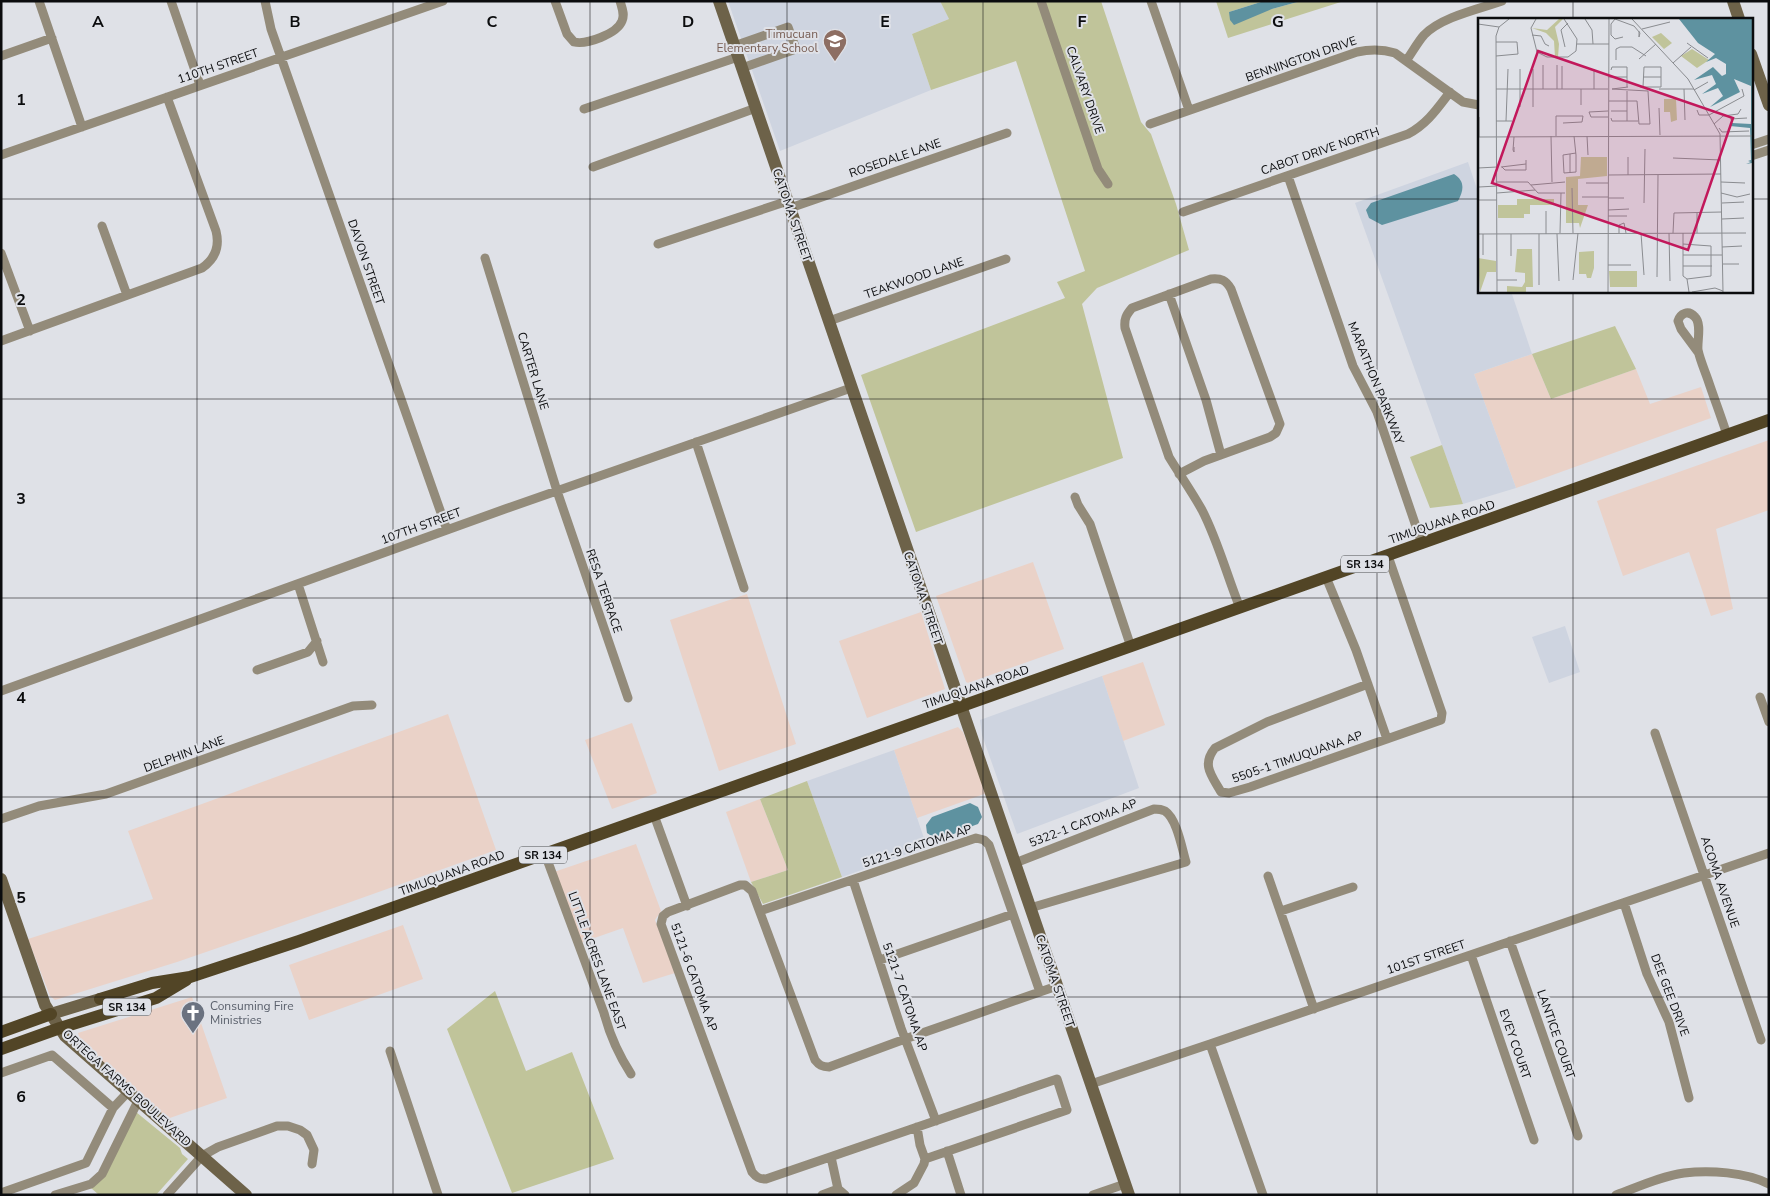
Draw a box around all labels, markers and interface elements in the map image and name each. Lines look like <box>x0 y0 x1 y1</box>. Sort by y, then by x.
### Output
text: A <box>92 11 104 33</box>
text: B <box>289 11 301 33</box>
text: C <box>487 11 498 33</box>
text: D <box>682 11 694 33</box>
text: E <box>880 11 890 33</box>
text: F <box>1078 11 1087 33</box>
text: G <box>1272 11 1284 33</box>
inset map <box>1478 18 1752 292</box>
place label: Timucuan Elementary School <box>717 26 818 56</box>
school or university icon: Timucuan Elementary School <box>822 28 848 62</box>
street label: BENNINGTON DRIVE <box>1243 32 1359 86</box>
street label: 110TH STREET <box>175 44 261 87</box>
street label: CALVARY DRIVE <box>1062 44 1108 136</box>
text: 1 <box>16 89 26 111</box>
street label: CABOT DRIVE NORTH <box>1259 123 1381 179</box>
street label: ROSEDALE LANE <box>847 135 943 181</box>
street label: CATOMA STREET <box>769 166 816 264</box>
street label: DAVON STREET <box>344 217 388 308</box>
street label: TEAKWOOD LANE <box>862 253 966 303</box>
text: 2 <box>16 289 26 311</box>
street label: MARATHON PARKWAY <box>1344 319 1408 447</box>
street label: CARTER LANE <box>514 330 552 412</box>
text: 3 <box>16 488 26 510</box>
street label: TIMUQUANA ROAD <box>1387 496 1497 548</box>
street label: 107TH STREET <box>379 504 464 548</box>
street label: RESA TERRACE <box>582 547 626 635</box>
street label: CATOMA STREET <box>900 549 947 647</box>
road number: SR 134 <box>1341 556 1389 572</box>
street label: TIMUQUANA ROAD <box>921 661 1031 713</box>
text: 4 <box>16 687 26 709</box>
street label: 5505-1 TIMUQUANA AP <box>1230 727 1365 787</box>
street label: DELPHIN LANE <box>141 732 227 776</box>
street label: 5322-1 CATOMA AP <box>1027 795 1140 851</box>
street label: 5121-9 CATOMA AP <box>860 821 974 871</box>
street label: ACOMA AVENUE <box>1697 834 1743 930</box>
street label: TIMUQUANA ROAD <box>397 846 507 900</box>
road number: SR 134 <box>519 846 567 864</box>
text: 5 <box>16 887 26 909</box>
street label: LITTLE ACRES LANE EAST <box>564 889 630 1033</box>
street label: 5121-6 CATOMA AP <box>667 921 721 1034</box>
street label: CATOMA STREET <box>1032 932 1079 1030</box>
street label: 101ST STREET <box>1384 936 1468 978</box>
street label: 5121-7 CATOMA AP <box>879 940 931 1054</box>
street label: DEE GEE DRIVE <box>1647 952 1693 1038</box>
street label: LANTICE COURT <box>1533 987 1579 1081</box>
place label: Consuming Fire Ministries <box>210 998 294 1028</box>
road number: SR 134 <box>103 999 151 1016</box>
church icon: Consuming Fire Ministries <box>180 1000 206 1034</box>
street label: EVEY COURT <box>1496 1007 1535 1082</box>
street label: ORTEGA FARMS BOULEVARD <box>59 1026 195 1150</box>
text: 6 <box>16 1086 26 1108</box>

